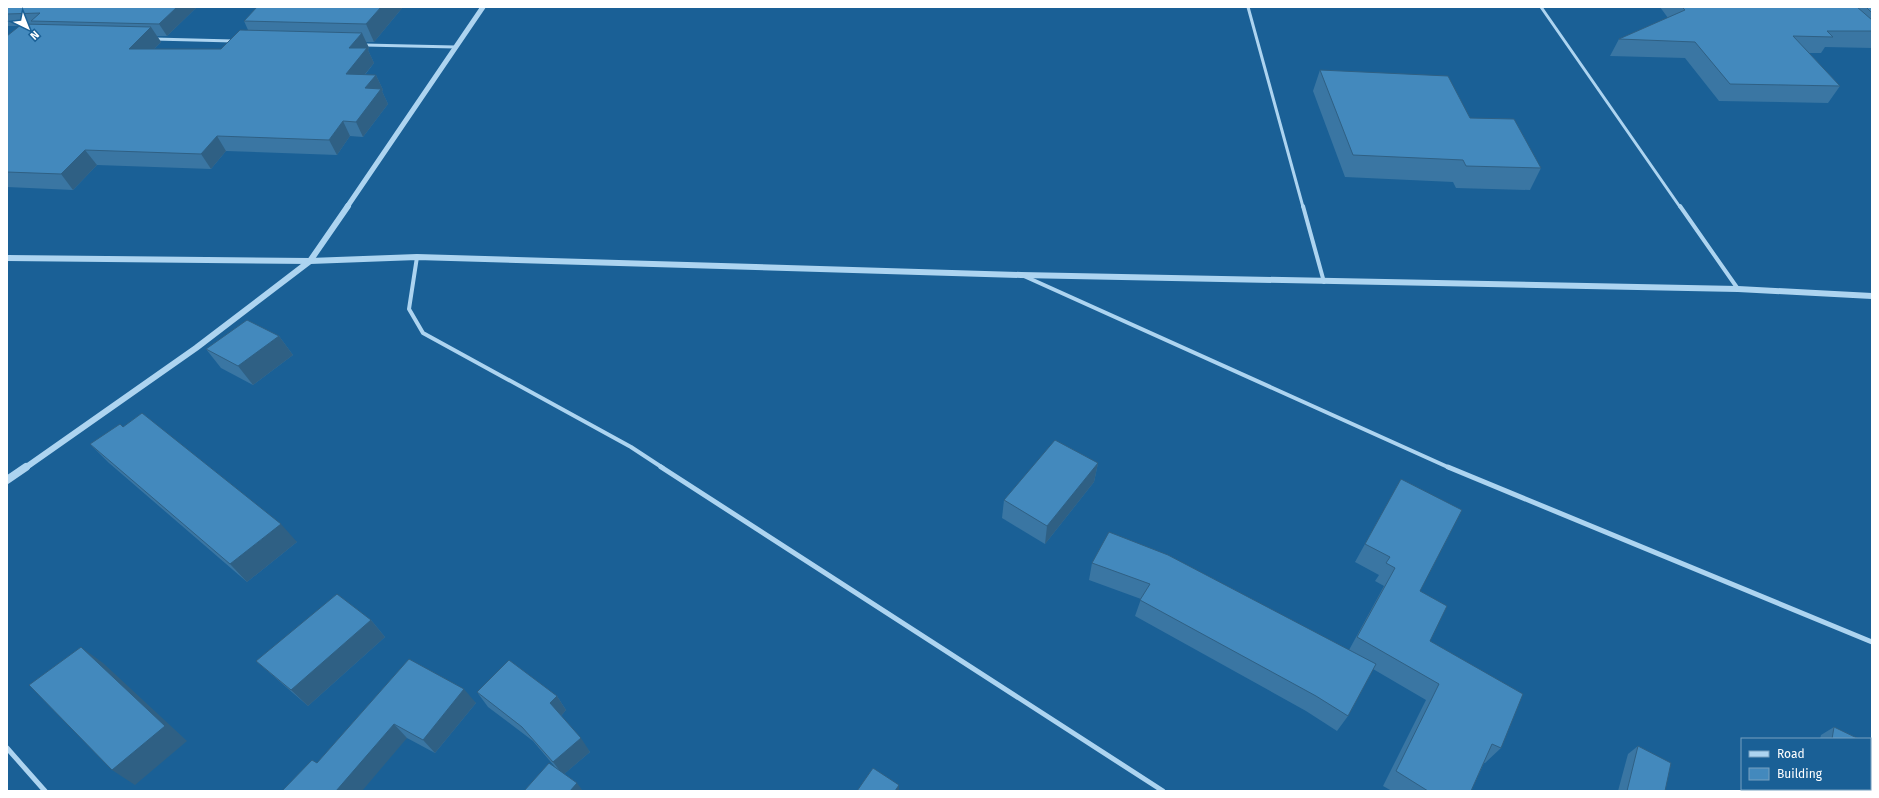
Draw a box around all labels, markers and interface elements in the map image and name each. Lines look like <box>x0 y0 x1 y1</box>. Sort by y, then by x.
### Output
north arrow <box>8 8 48 48</box>
text: N <box>27 28 42 42</box>
legend <box>1741 738 1871 790</box>
text: Road <box>1777 747 1805 761</box>
text: Building <box>1777 767 1823 781</box>

